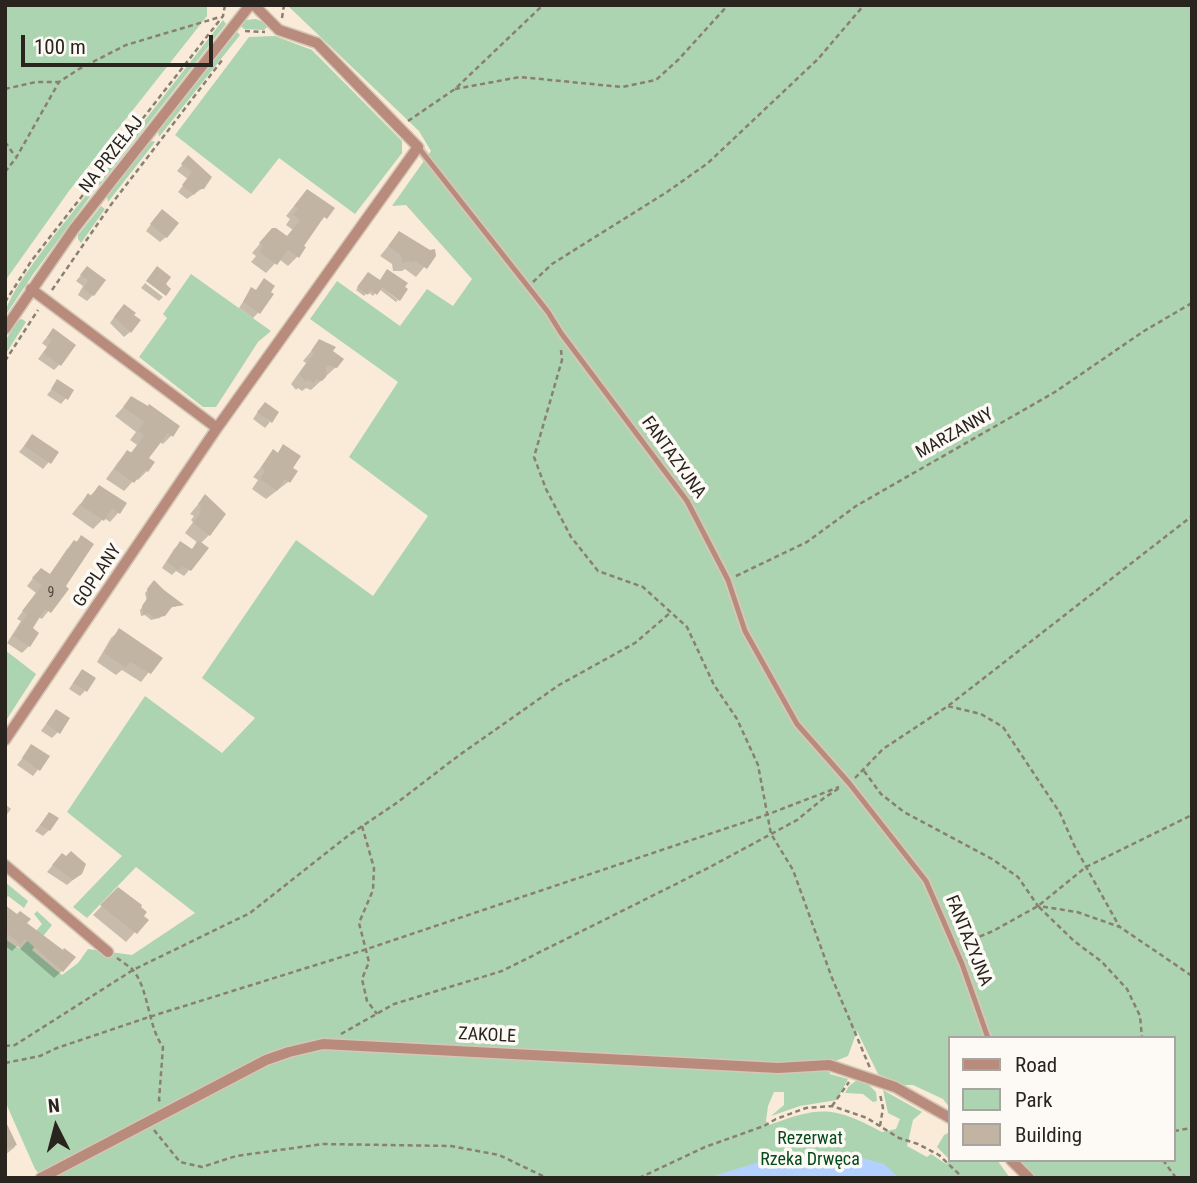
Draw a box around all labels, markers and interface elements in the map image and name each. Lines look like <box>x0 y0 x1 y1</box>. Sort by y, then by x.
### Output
scale bar <box>24 21 217 65</box>
text: 100 m <box>34 35 86 59</box>
street label: NA PRZEŁAJ <box>75 112 149 198</box>
street label: MARZANNY <box>913 404 997 464</box>
street label: FANTAZYJNA <box>636 413 710 503</box>
street label: GOPLANY <box>69 541 127 611</box>
house number: 9 <box>48 585 54 601</box>
street label: FANTAZYJNA <box>940 892 996 990</box>
street label: ZAKOLE <box>458 1024 516 1048</box>
legend <box>948 1036 1176 1162</box>
text: Road <box>1015 1053 1057 1077</box>
text: Park <box>1015 1088 1052 1112</box>
north arrow <box>21 1092 91 1162</box>
text: N <box>47 1094 61 1118</box>
text: Building <box>1015 1123 1082 1147</box>
park label: Rezerwat Rzeka Drwęca <box>760 1128 860 1170</box>

